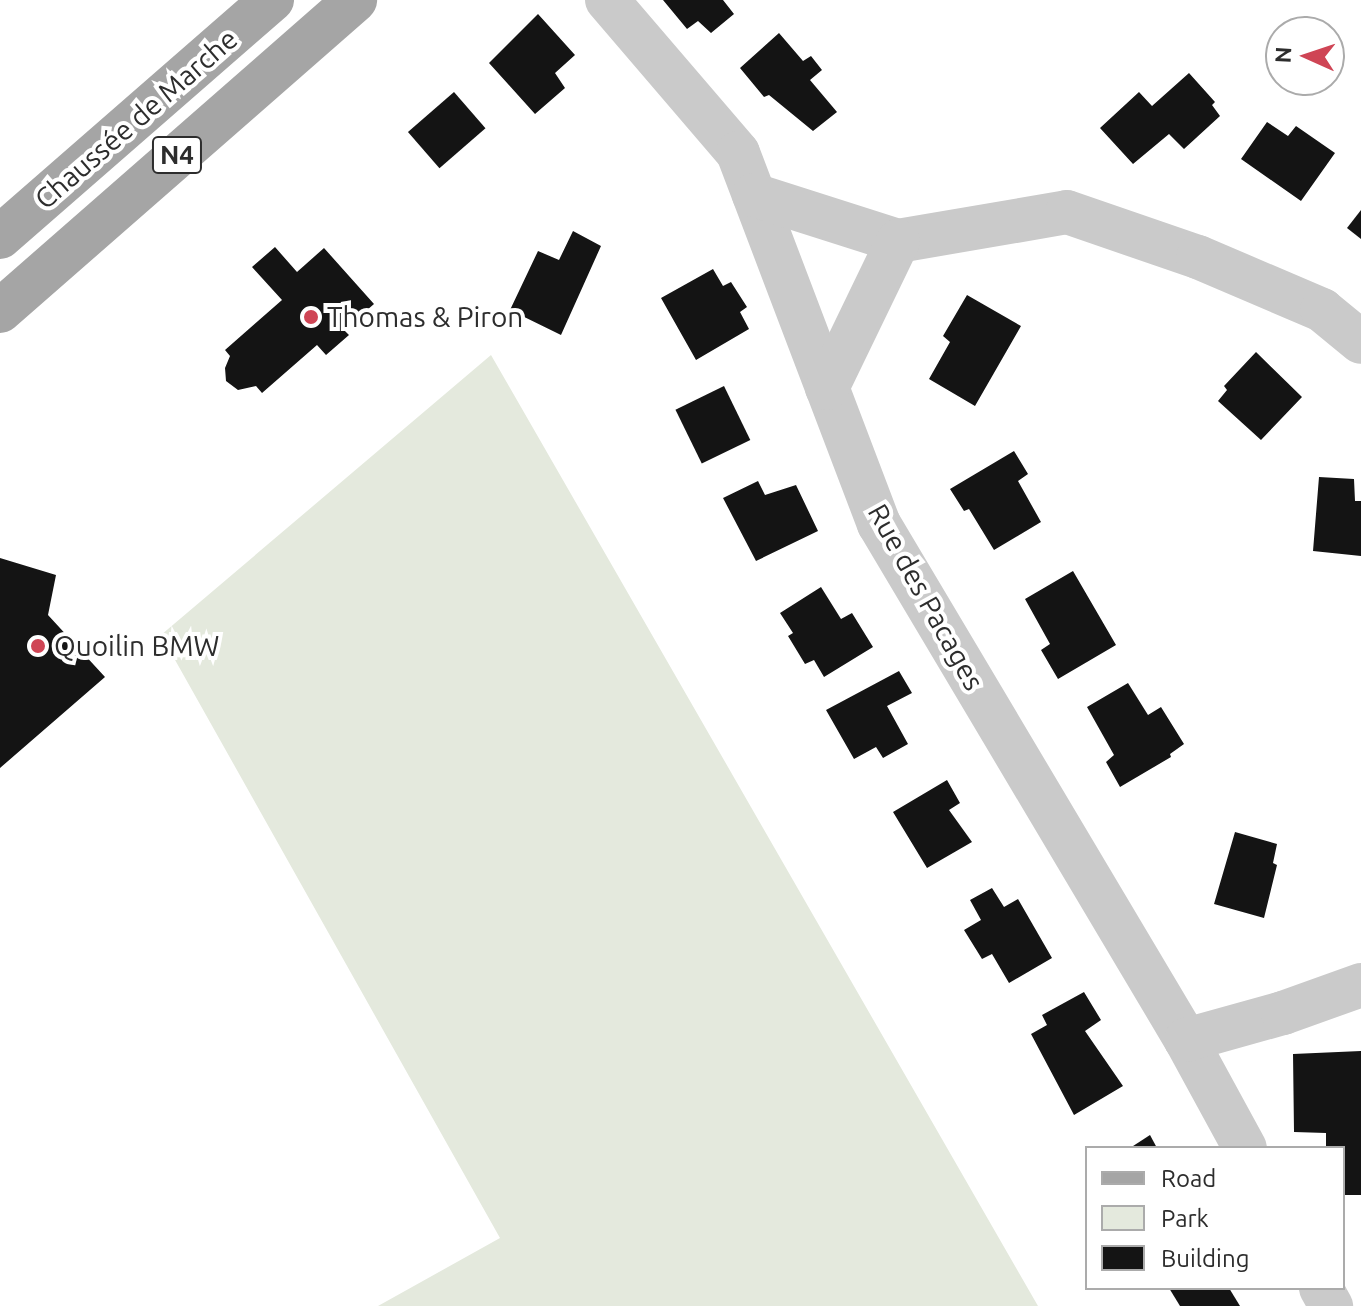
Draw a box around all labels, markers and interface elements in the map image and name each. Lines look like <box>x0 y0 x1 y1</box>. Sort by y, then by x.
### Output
north arrow <box>1265 16 1345 96</box>
street label: Chaussée de Marche <box>28 22 244 216</box>
text: N <box>1270 46 1295 64</box>
road number: N4 <box>151 133 203 177</box>
place label: Thomas & Piron <box>327 300 523 334</box>
marker: Thomas & Piron <box>302 308 320 326</box>
street label: Rue des Pacages <box>861 498 991 696</box>
place label: Quoilin BMW <box>54 629 219 663</box>
marker: Quoilin BMW <box>29 637 47 655</box>
legend <box>1085 1146 1345 1290</box>
text: Road <box>1161 1165 1216 1192</box>
text: Park <box>1161 1205 1209 1232</box>
text: Building <box>1161 1245 1249 1272</box>

